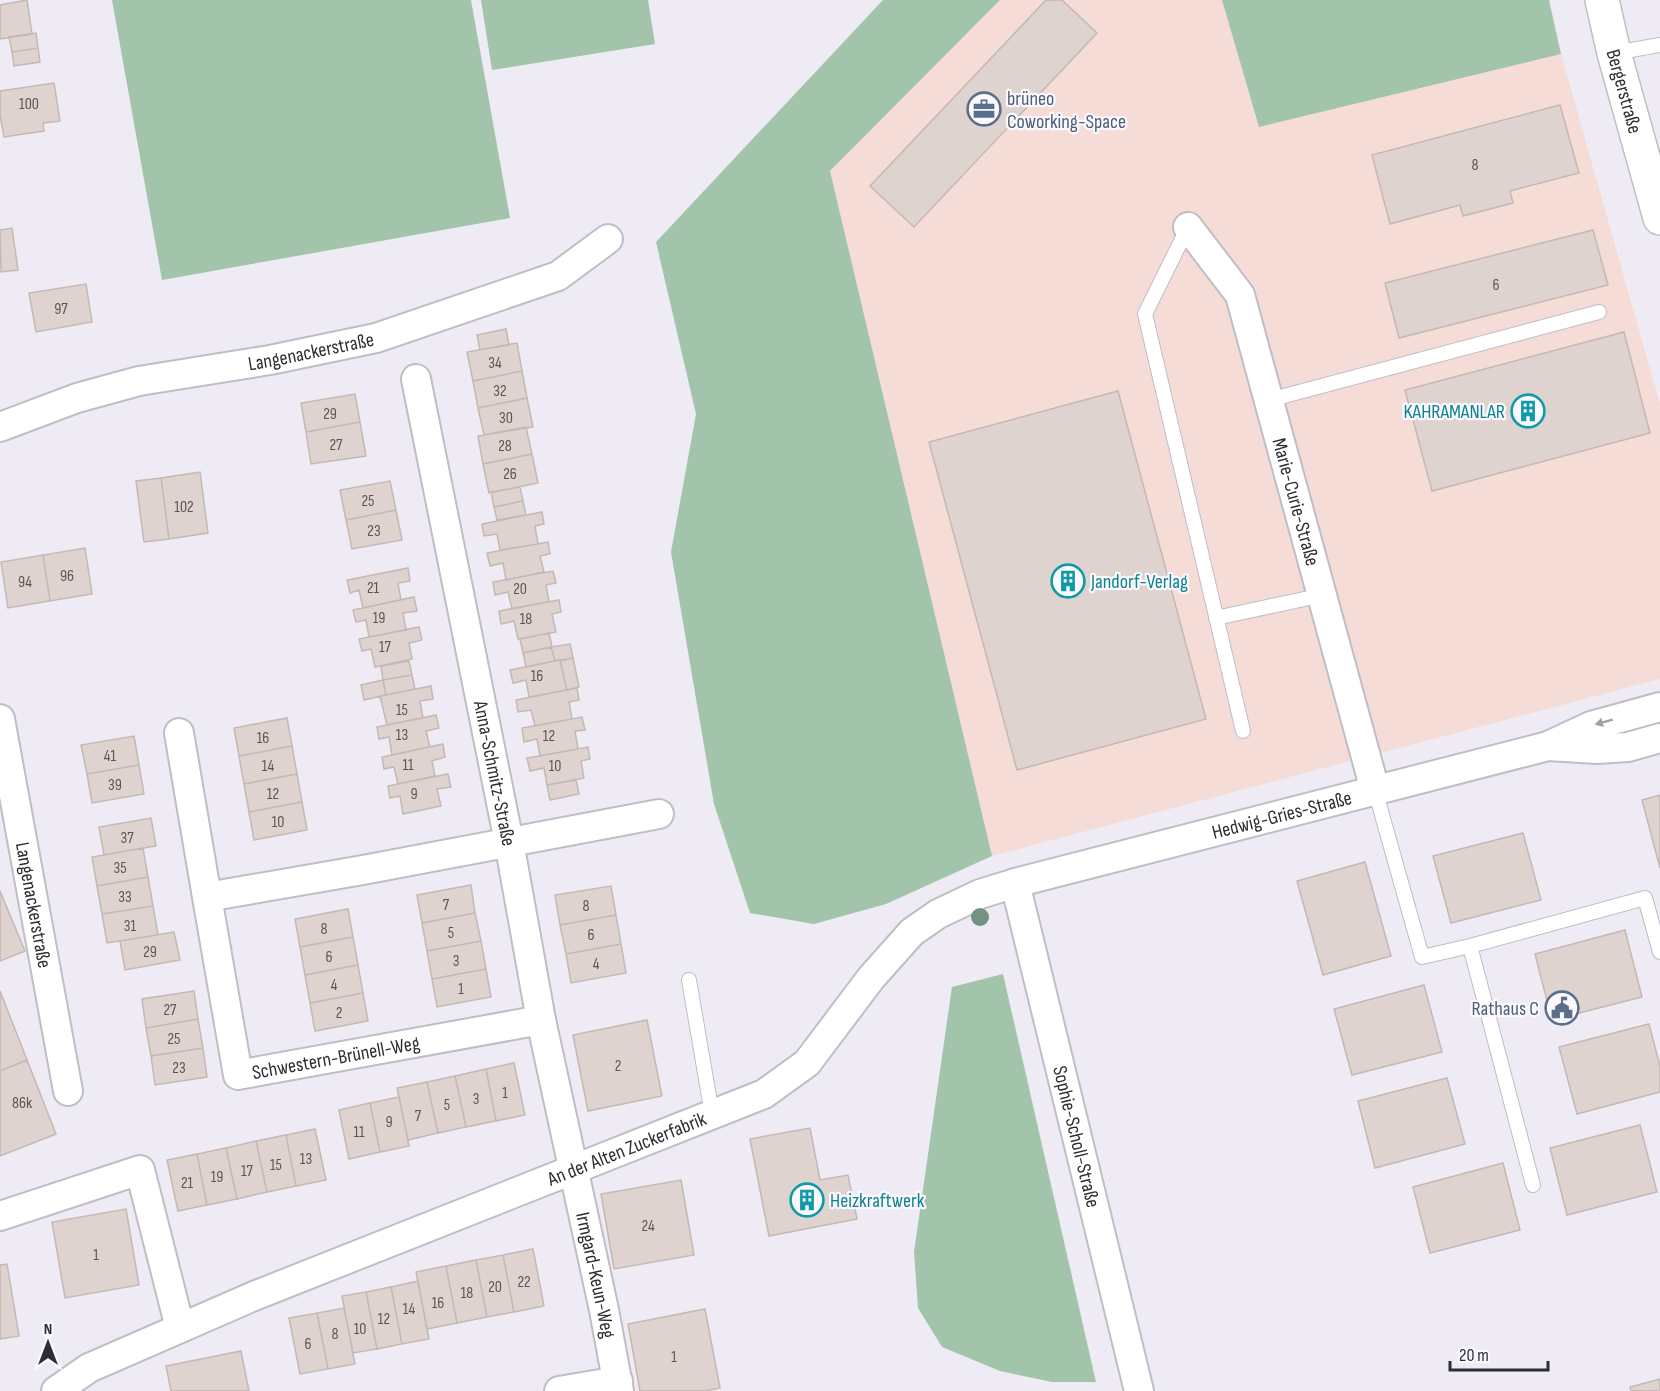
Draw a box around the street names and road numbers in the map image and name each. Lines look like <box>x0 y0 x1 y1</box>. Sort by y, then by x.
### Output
street label: Bergerstraße <box>1601 47 1647 136</box>
street label: Langenackerstraße <box>246 328 376 376</box>
street label: Marie-Curie-Straße <box>1267 436 1324 569</box>
street label: Anna-Schmitz-Straße <box>468 698 520 848</box>
street label: Hedwig-Gries-Straße <box>1209 786 1354 845</box>
street label: Langenackerstraße <box>10 840 56 970</box>
street label: Schwestern-Brünell-Weg <box>250 1031 422 1085</box>
street label: Sophie-Scholl-Straße <box>1047 1063 1105 1210</box>
street label: An der Alten Zuckerfabrik <box>543 1107 710 1192</box>
street label: Irmgard-Keun-Weg <box>570 1210 620 1340</box>

